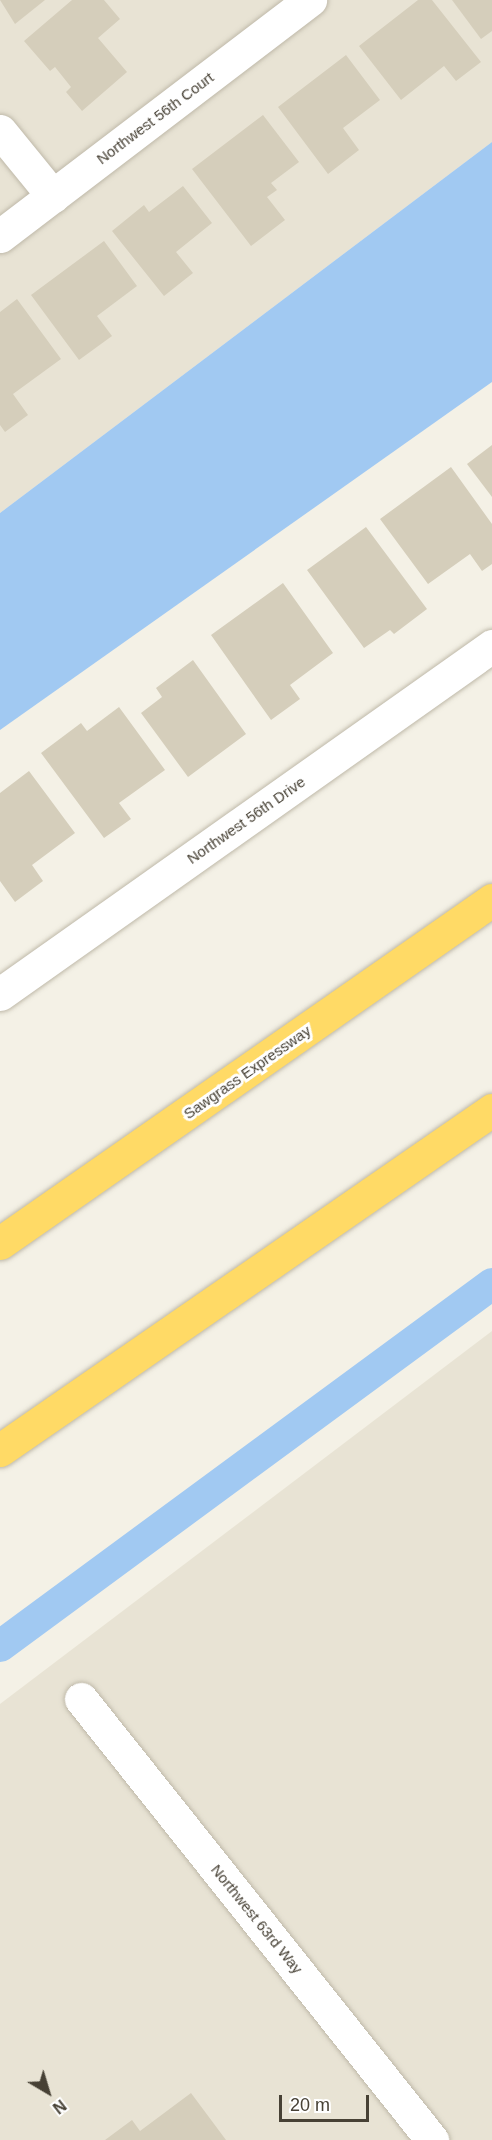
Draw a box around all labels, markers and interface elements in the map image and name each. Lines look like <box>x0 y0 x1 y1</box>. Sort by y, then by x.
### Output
street label: Northwest 56th Court <box>93 68 217 168</box>
street label: Northwest 56th Drive <box>183 772 309 868</box>
street label: Sawgrass Expressway <box>180 1021 314 1123</box>
street label: Northwest 63rd Way <box>207 1861 307 1977</box>
north arrow <box>18 2062 78 2122</box>
scale bar <box>282 2083 372 2121</box>
text: 20 m <box>290 2095 330 2115</box>
text: N <box>50 2096 69 2117</box>

